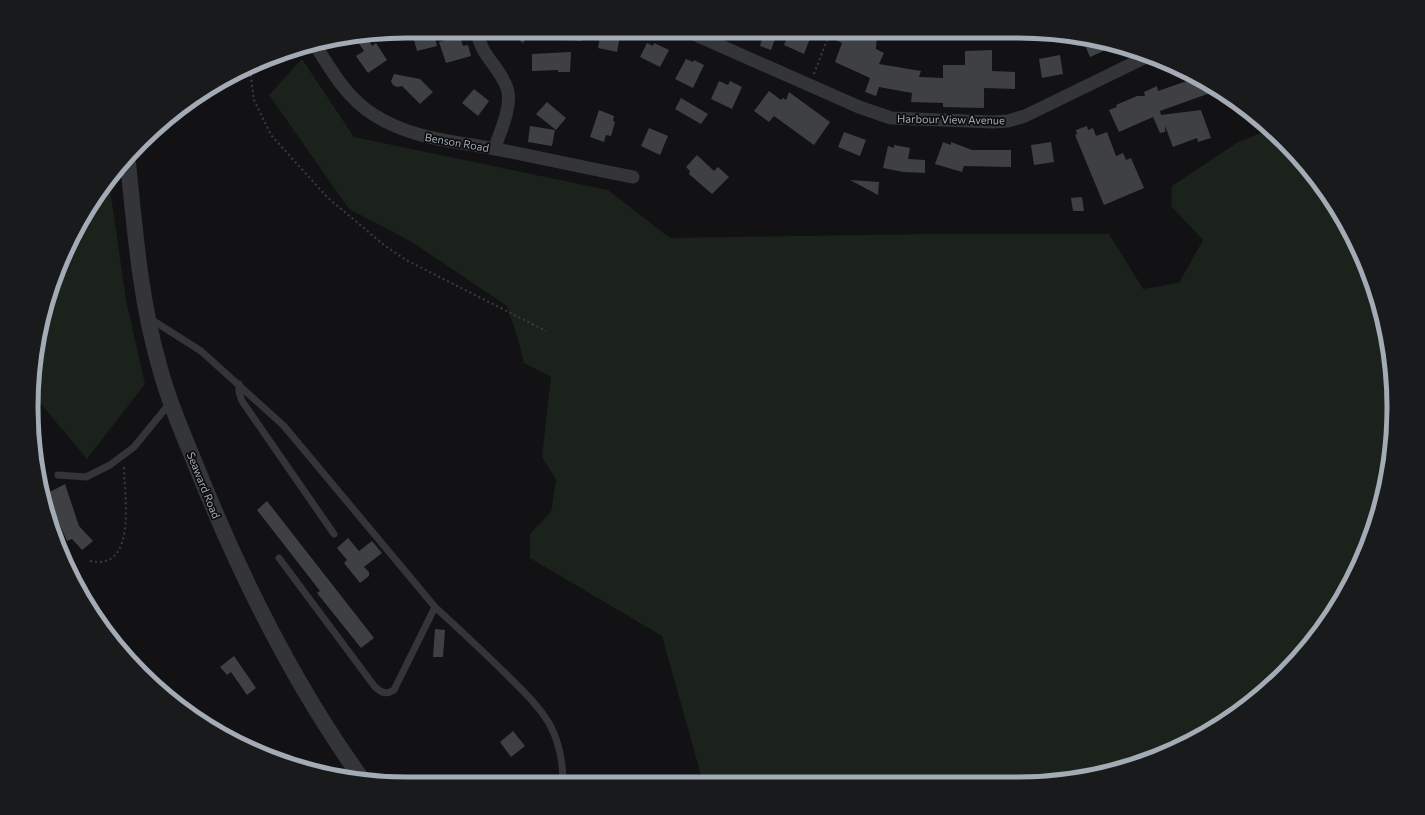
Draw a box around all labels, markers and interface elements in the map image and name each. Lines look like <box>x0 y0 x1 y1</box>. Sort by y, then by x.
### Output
street label: Harbour View Avenue <box>897 112 1005 126</box>
street label: Benson Road <box>424 130 490 154</box>
street label: Seaward Road <box>185 450 223 520</box>

